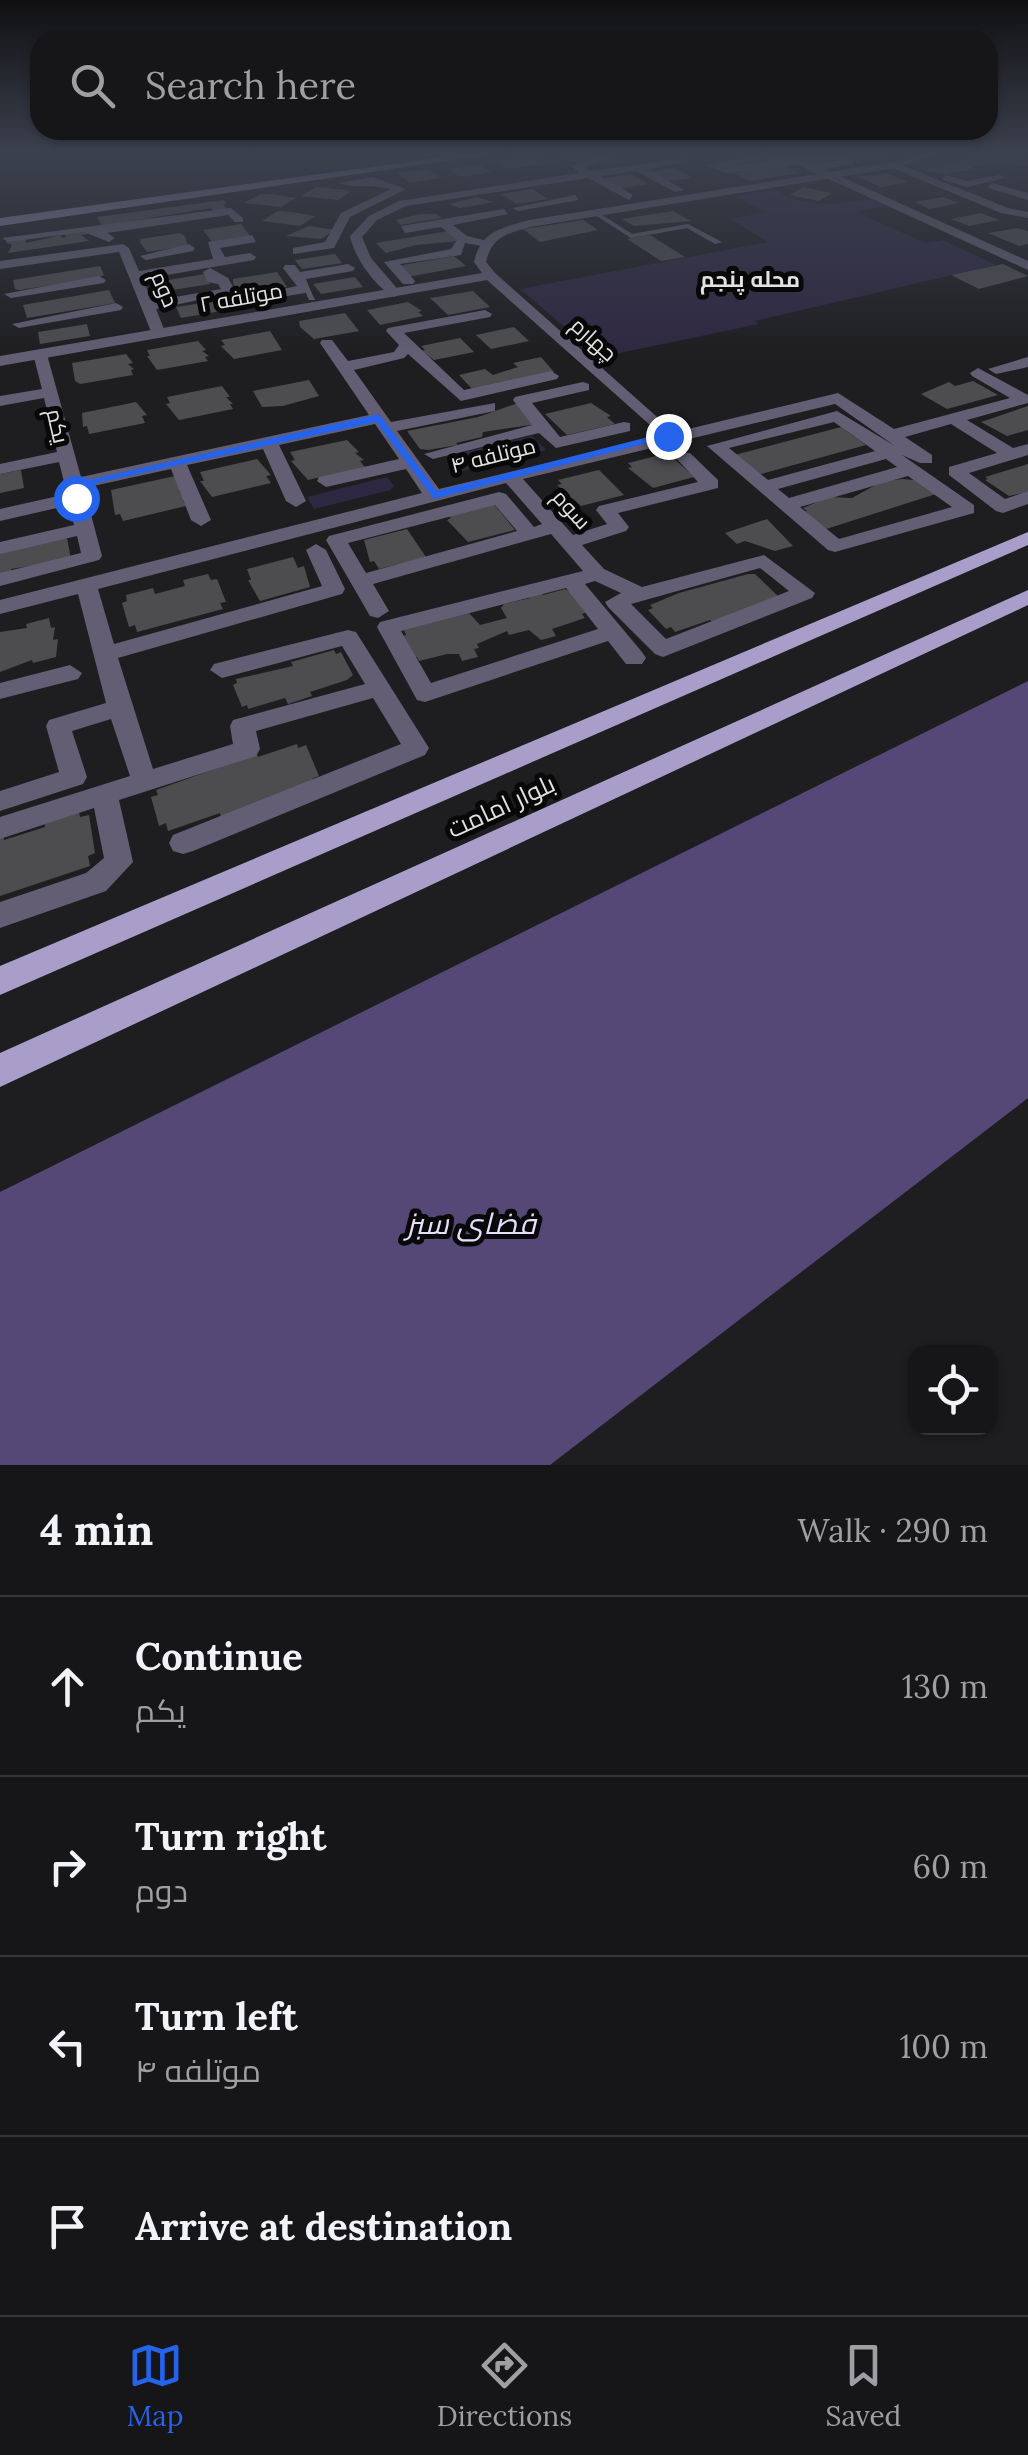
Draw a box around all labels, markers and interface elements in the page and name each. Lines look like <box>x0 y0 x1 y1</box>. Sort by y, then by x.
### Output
search box <box>30 30 998 140</box>
icon: search <box>65 58 120 113</box>
text: Search here <box>145 61 356 109</box>
district label: محله پنجم <box>700 265 800 295</box>
street label: دوم <box>143 267 185 312</box>
street label: موتلفه ۲ <box>197 276 285 318</box>
street label: چهارم <box>564 311 623 369</box>
street label: یکم <box>38 406 76 447</box>
route end <box>646 414 692 460</box>
street label: موتلفه ۴ <box>448 431 538 479</box>
route start <box>54 476 100 522</box>
street label: سوم <box>545 483 597 536</box>
street label: بلوار امامت <box>442 767 560 845</box>
park label: فضای سبز <box>402 1204 538 1242</box>
map controls <box>908 1345 998 1435</box>
button: locate <box>908 1345 998 1435</box>
text: 4 min <box>40 1503 153 1557</box>
text: Walk · 290 m <box>798 1510 988 1551</box>
text: Continue <box>135 1632 303 1680</box>
icon: ahead <box>40 1659 95 1714</box>
text: 130 m <box>902 1666 988 1707</box>
text: یکم <box>135 1690 186 1731</box>
text: Turn right <box>135 1812 326 1860</box>
icon: right <box>40 1839 95 1894</box>
text: 60 m <box>913 1846 988 1887</box>
text: دوم <box>135 1870 188 1911</box>
text: Turn left <box>135 1992 298 2040</box>
icon: left <box>40 2019 95 2074</box>
text: 100 m <box>900 2026 988 2067</box>
text: موتلفه ۴ <box>135 2050 261 2091</box>
icon: arrive <box>40 2199 95 2254</box>
text: Arrive at destination <box>135 2202 512 2250</box>
tab: Map <box>127 2338 184 2434</box>
tab: Directions <box>437 2338 572 2434</box>
tab: Saved <box>826 2338 901 2434</box>

